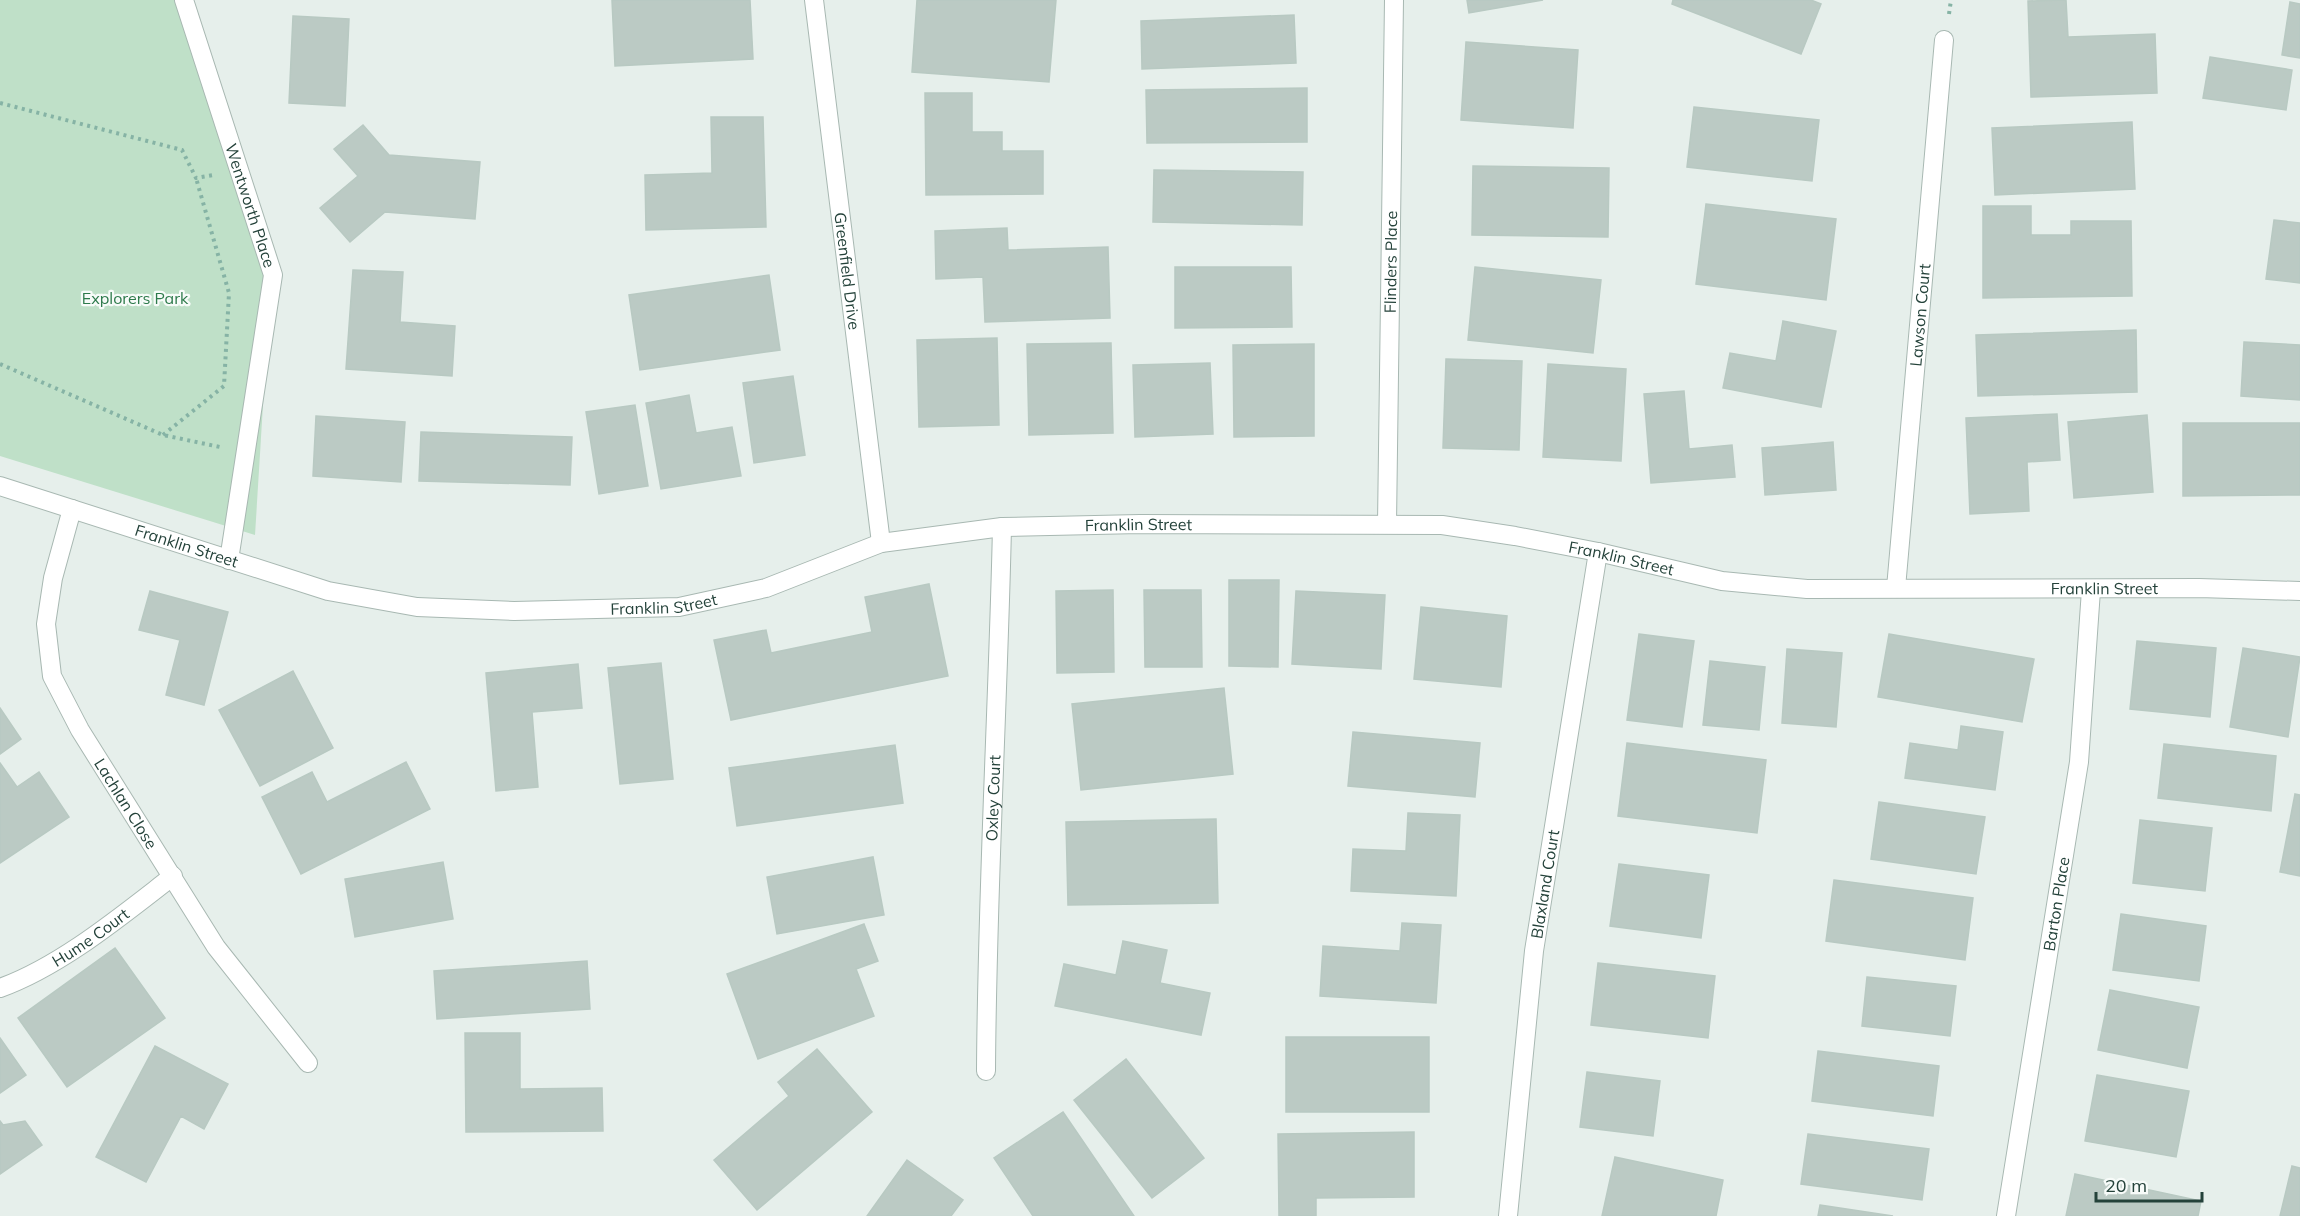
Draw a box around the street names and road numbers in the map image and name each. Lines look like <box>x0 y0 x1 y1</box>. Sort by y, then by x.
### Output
street label: Wentworth Place <box>221 141 280 270</box>
street label: Greenfield Drive <box>830 211 865 331</box>
street label: Flinders Place <box>1380 211 1401 313</box>
street label: Lawson Court <box>1905 262 1934 367</box>
street label: Franklin Street <box>1085 514 1193 535</box>
street label: Franklin Street <box>133 520 241 572</box>
street label: Franklin Street <box>1567 537 1676 580</box>
street label: Franklin Street <box>2051 578 2158 598</box>
street label: Franklin Street <box>610 589 719 619</box>
street label: Lachlan Close <box>90 754 162 853</box>
street label: Oxley Court <box>981 754 1005 842</box>
street label: Blaxland Court <box>1526 828 1563 940</box>
street label: Barton Place <box>2039 855 2074 953</box>
street label: Hume Court <box>48 903 133 971</box>

